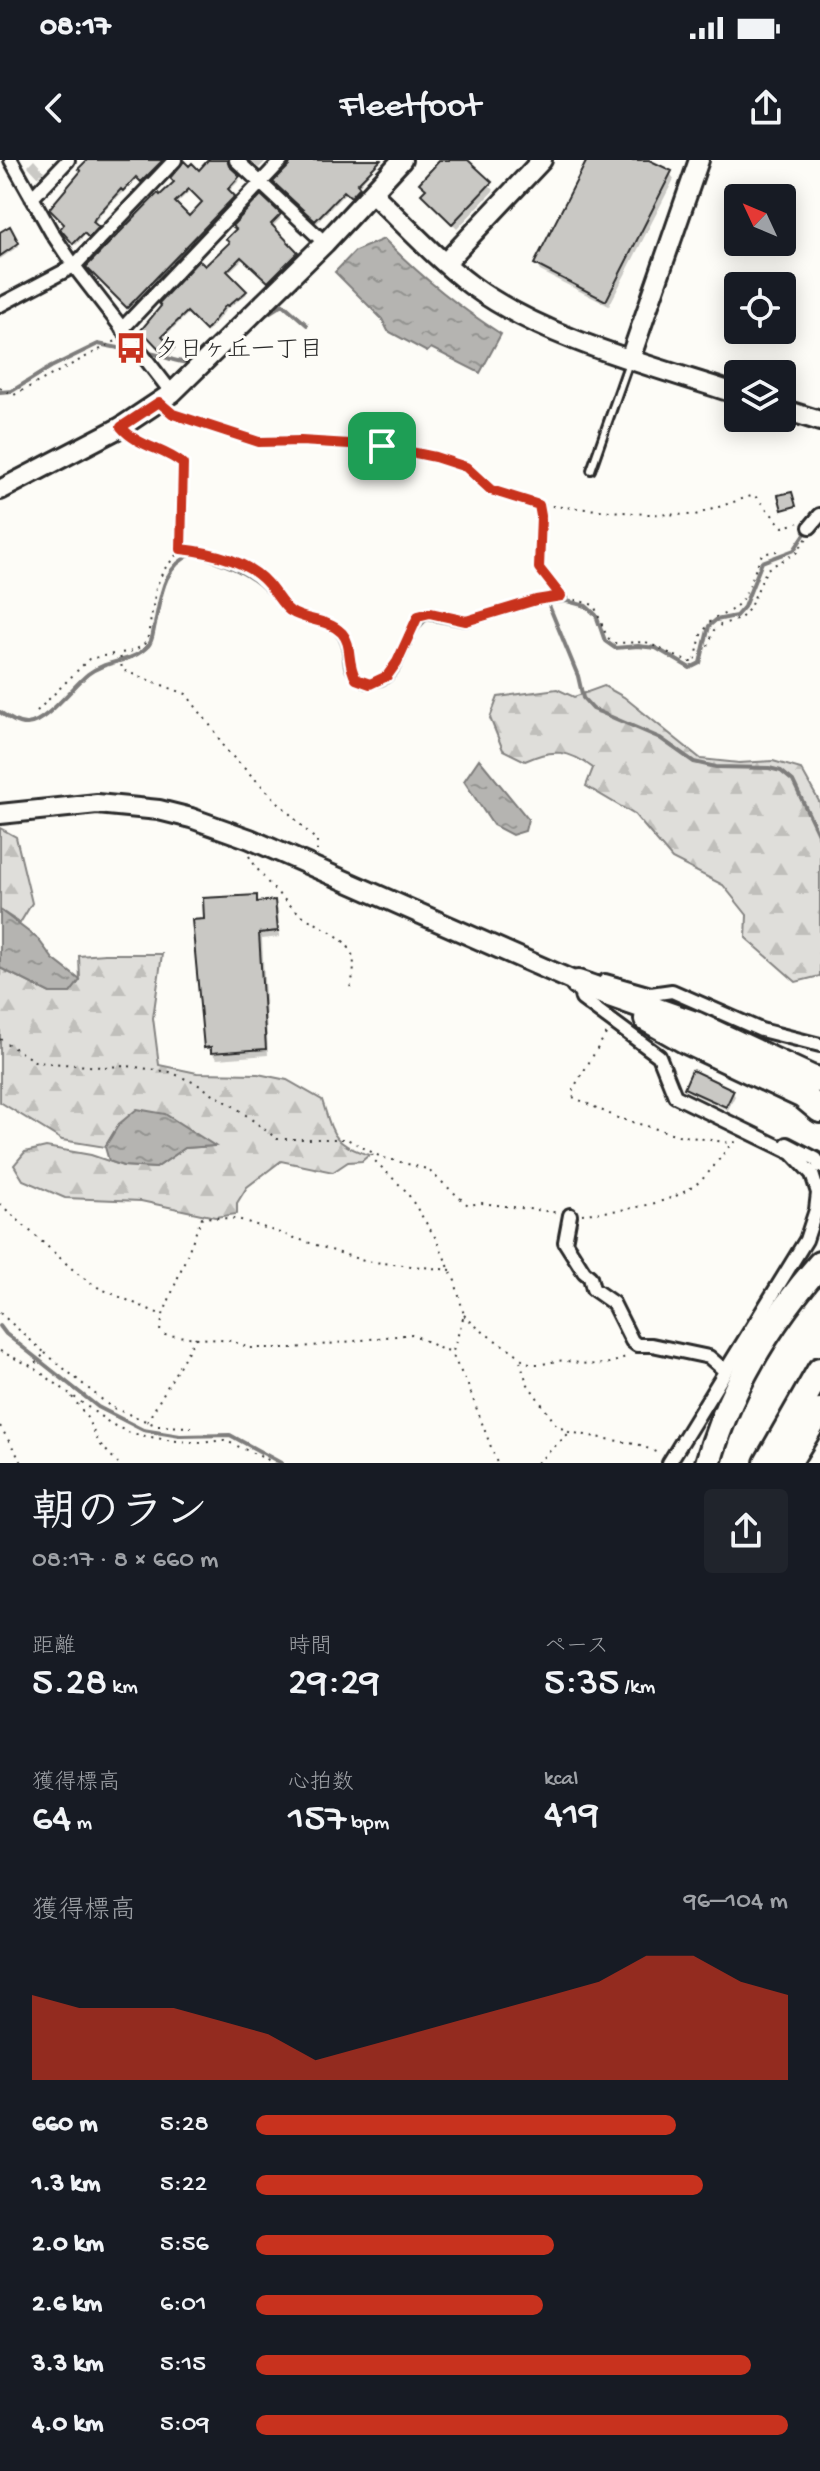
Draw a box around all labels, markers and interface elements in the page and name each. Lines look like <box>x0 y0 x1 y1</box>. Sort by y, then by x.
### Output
text: 08:17 <box>40 11 111 46</box>
icon: back <box>32 86 76 130</box>
icon: share <box>744 86 788 130</box>
text: Fleetfoot <box>339 87 481 130</box>
north arrow <box>724 184 796 256</box>
map controls <box>724 184 796 432</box>
button: locate <box>724 272 796 344</box>
bus stop icon: 夕日ヶ丘一丁目 <box>114 331 148 365</box>
place label: 夕日ヶ丘一丁目 <box>155 336 323 366</box>
button: layers <box>724 360 796 432</box>
pin <box>348 412 416 480</box>
icon: arrive <box>360 424 404 468</box>
button: share <box>704 1489 788 1573</box>
text: 朝のラン <box>32 1490 208 1542</box>
text: 08:17 · 8 × 660 m <box>32 1546 219 1577</box>
text: 距離 <box>32 1635 76 1661</box>
text: 時間 <box>288 1635 332 1661</box>
text: ペース <box>544 1635 609 1661</box>
text: 5.28 <box>32 1661 107 1708</box>
text: 29:29 <box>288 1661 380 1708</box>
text: 5:35 <box>544 1661 619 1708</box>
text: km <box>107 1675 138 1701</box>
text: /km <box>619 1675 655 1701</box>
text: kcal <box>544 1767 578 1793</box>
text: 獲得標高 <box>32 1771 120 1797</box>
text: 心拍数 <box>288 1771 354 1797</box>
text: 419 <box>544 1793 599 1840</box>
text: 64 <box>32 1797 71 1844</box>
text: 157 <box>288 1797 346 1844</box>
text: m <box>71 1811 92 1837</box>
text: bpm <box>346 1811 389 1837</box>
text: 96–104 m <box>684 1887 788 1918</box>
text: 獲得標高 <box>32 1897 136 1928</box>
text: 660 m <box>32 2110 98 2141</box>
text: 5:28 <box>160 2110 209 2141</box>
text: 1.3 km <box>32 2170 100 2201</box>
text: 5:22 <box>160 2170 207 2201</box>
text: 2.0 km <box>32 2230 104 2261</box>
text: 5:56 <box>160 2230 209 2261</box>
text: 2.6 km <box>32 2290 102 2321</box>
text: 6:01 <box>160 2290 207 2321</box>
text: 3.3 km <box>32 2350 103 2381</box>
text: 5:15 <box>160 2350 206 2381</box>
text: 4.0 km <box>32 2410 103 2441</box>
text: 5:09 <box>160 2410 210 2441</box>

